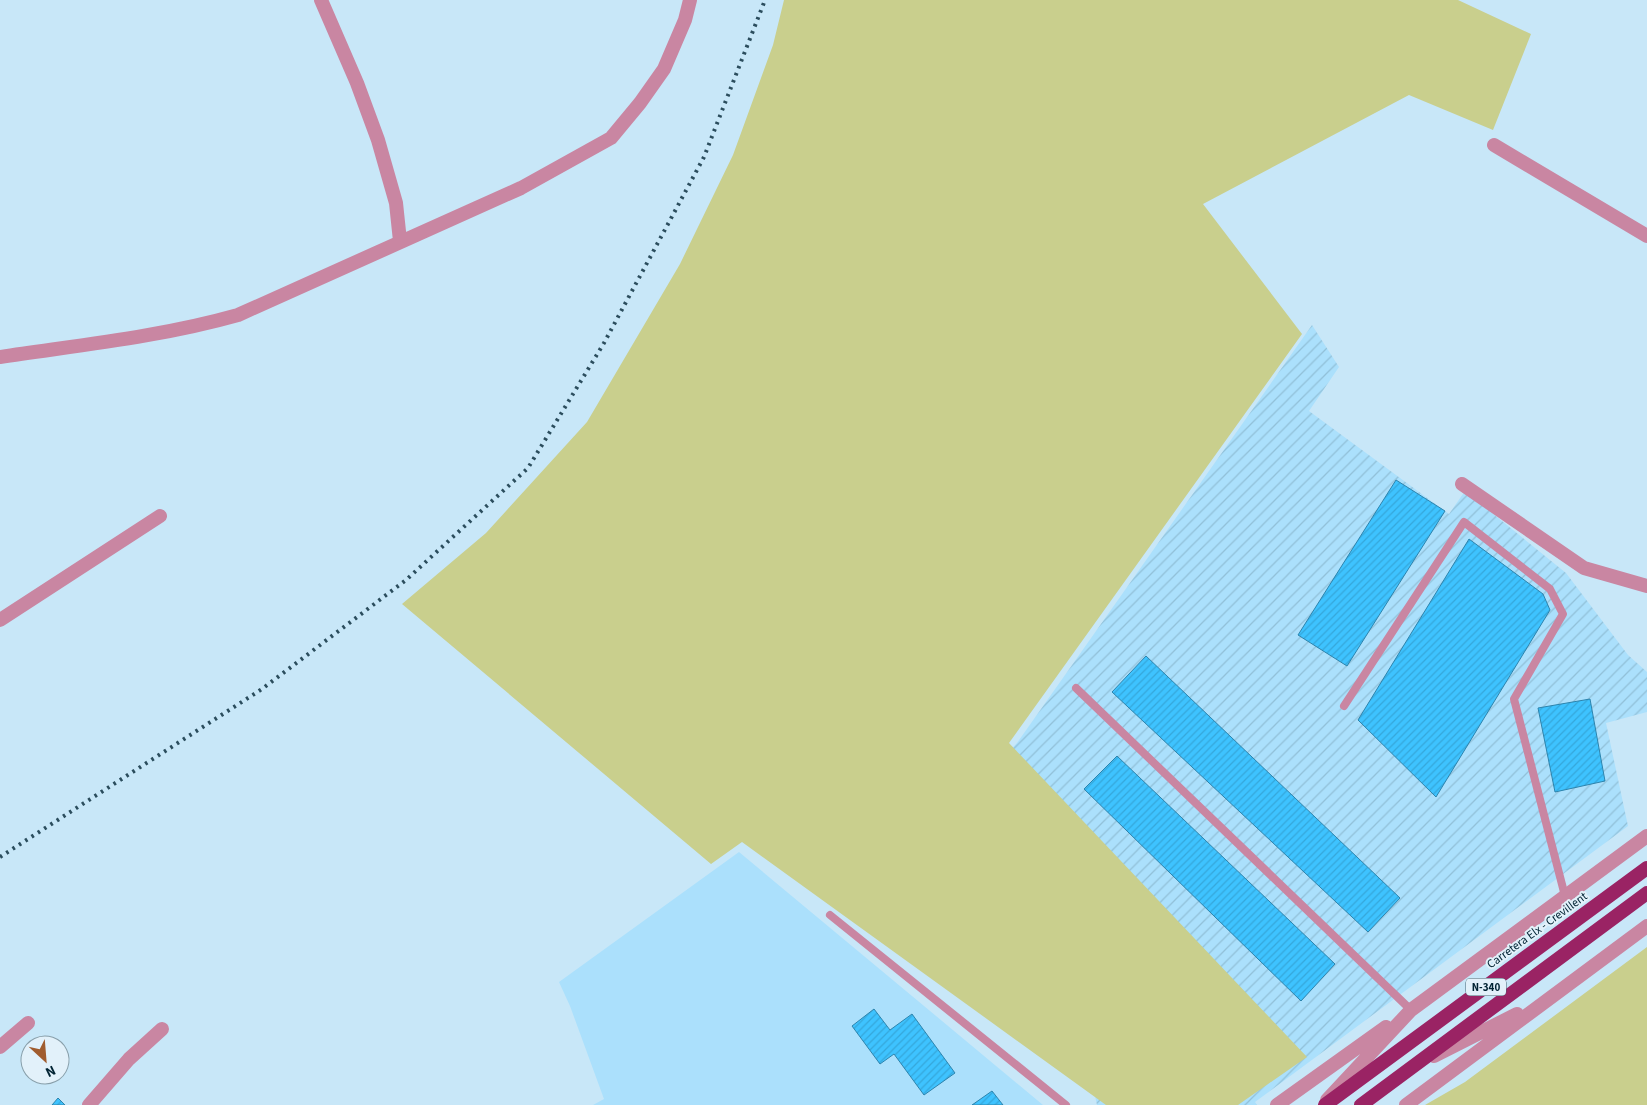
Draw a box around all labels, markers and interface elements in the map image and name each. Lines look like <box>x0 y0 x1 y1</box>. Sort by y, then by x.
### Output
street label: Carretera Elx - Crevillent <box>1484 888 1591 973</box>
road number: N-340 <box>1466 979 1506 996</box>
north arrow <box>20 1035 70 1085</box>
text: N <box>42 1060 59 1082</box>

